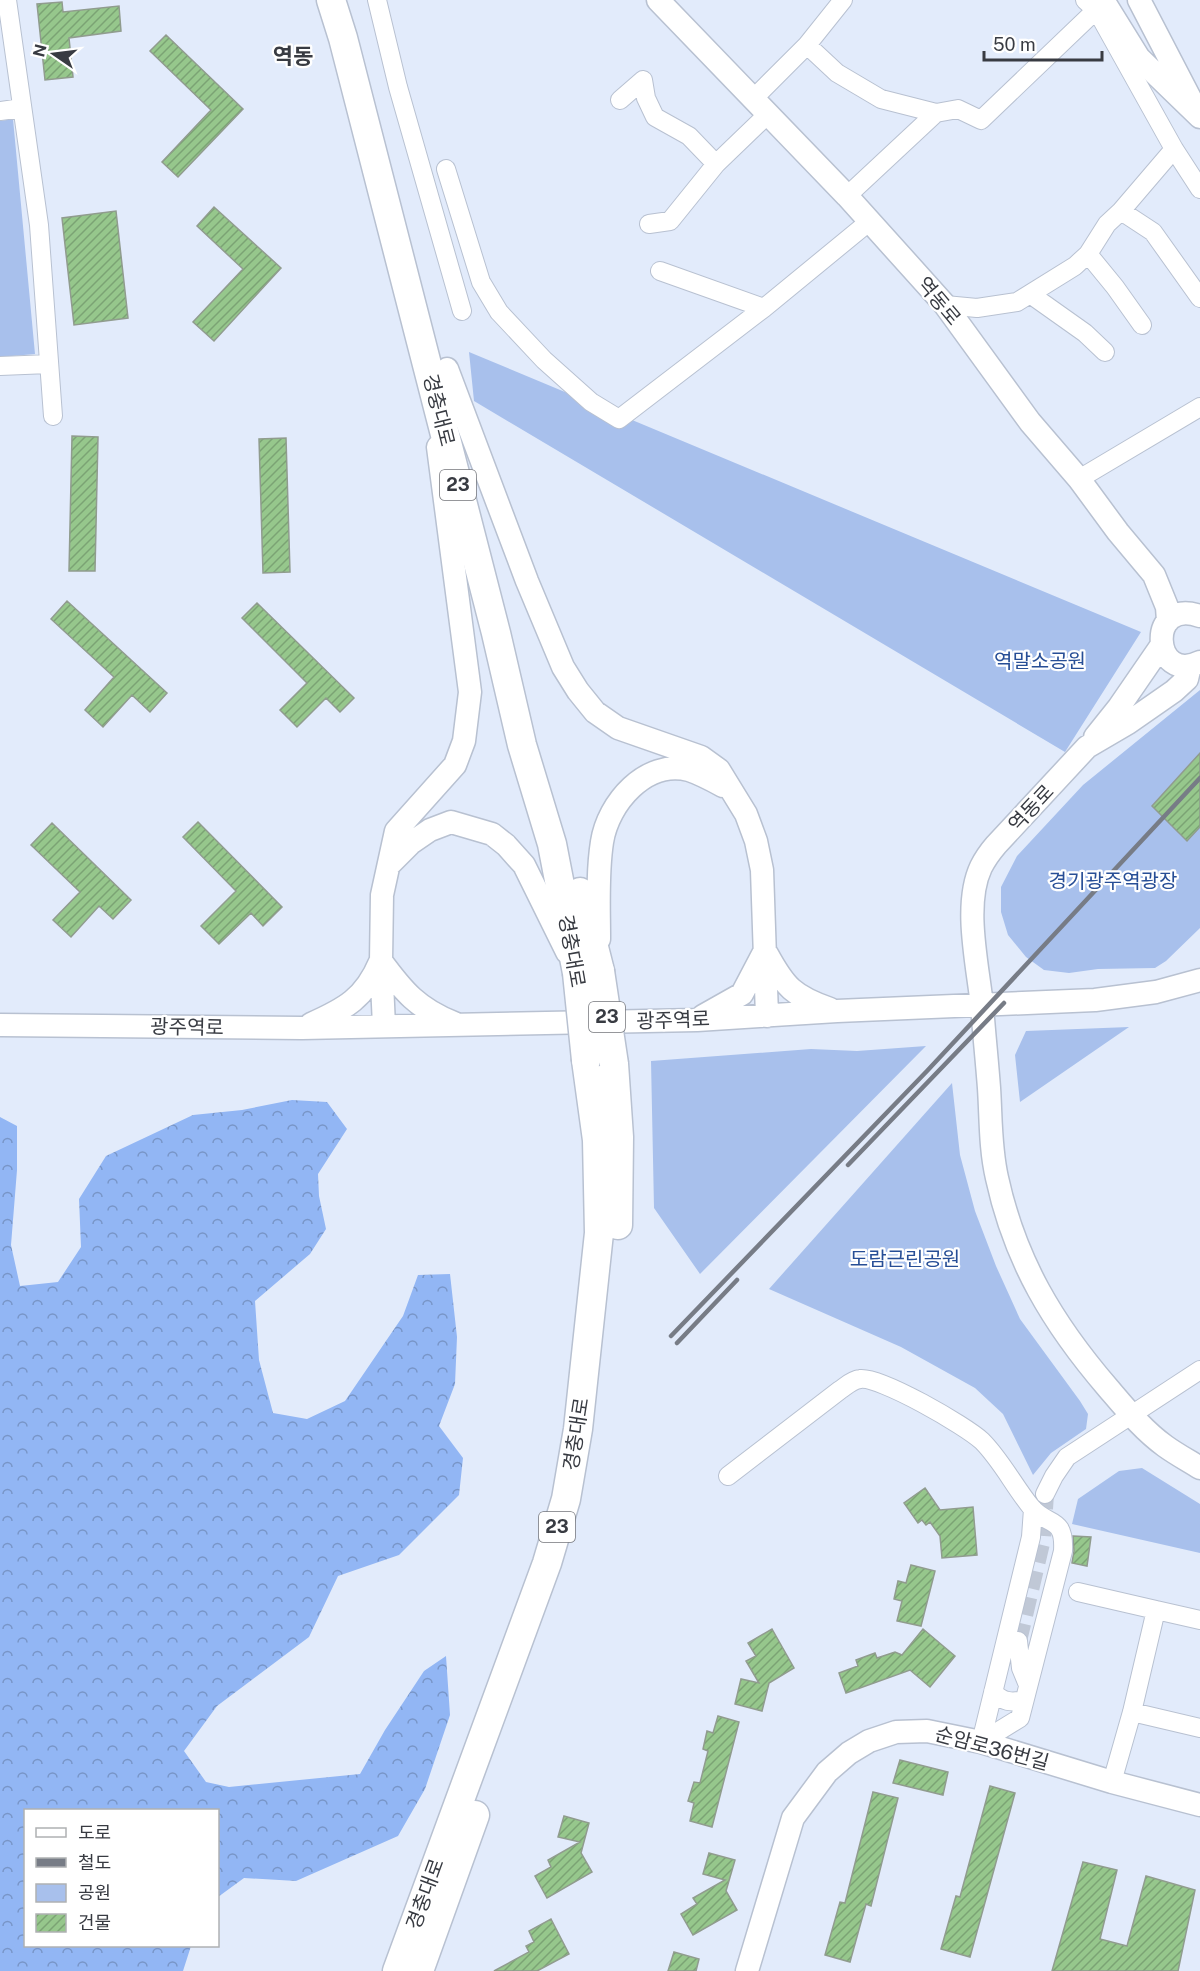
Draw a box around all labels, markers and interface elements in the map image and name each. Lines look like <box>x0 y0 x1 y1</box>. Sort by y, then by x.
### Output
north arrow <box>24 24 84 84</box>
scale bar <box>984 24 1102 62</box>
text: 50 m <box>993 34 1036 55</box>
text: N <box>29 42 51 59</box>
district label: 역동 <box>273 43 313 69</box>
street label: 역동로 <box>912 272 966 330</box>
street label: 경충대로 <box>418 371 460 449</box>
road number: 23 <box>440 470 476 500</box>
park label: 역말소공원 <box>994 649 1086 673</box>
street label: 역동로 <box>1003 780 1059 836</box>
park label: 경기광주역광장 <box>1049 869 1177 893</box>
street label: 경충대로 <box>554 913 590 989</box>
road number: 23 <box>589 1002 625 1032</box>
street label: 광주역로 <box>636 1007 710 1033</box>
street label: 광주역로 <box>150 1014 224 1040</box>
park label: 도람근린공원 <box>850 1247 960 1271</box>
street label: 경충대로 <box>558 1396 594 1472</box>
road number: 23 <box>539 1512 575 1542</box>
street label: 순암로36번길 <box>932 1721 1052 1775</box>
legend <box>24 1809 219 1947</box>
text: 도로 <box>78 1822 111 1843</box>
text: 철도 <box>78 1852 111 1873</box>
street label: 경충대로 <box>401 1855 449 1933</box>
text: 공원 <box>78 1882 111 1903</box>
text: 건물 <box>78 1912 111 1933</box>

